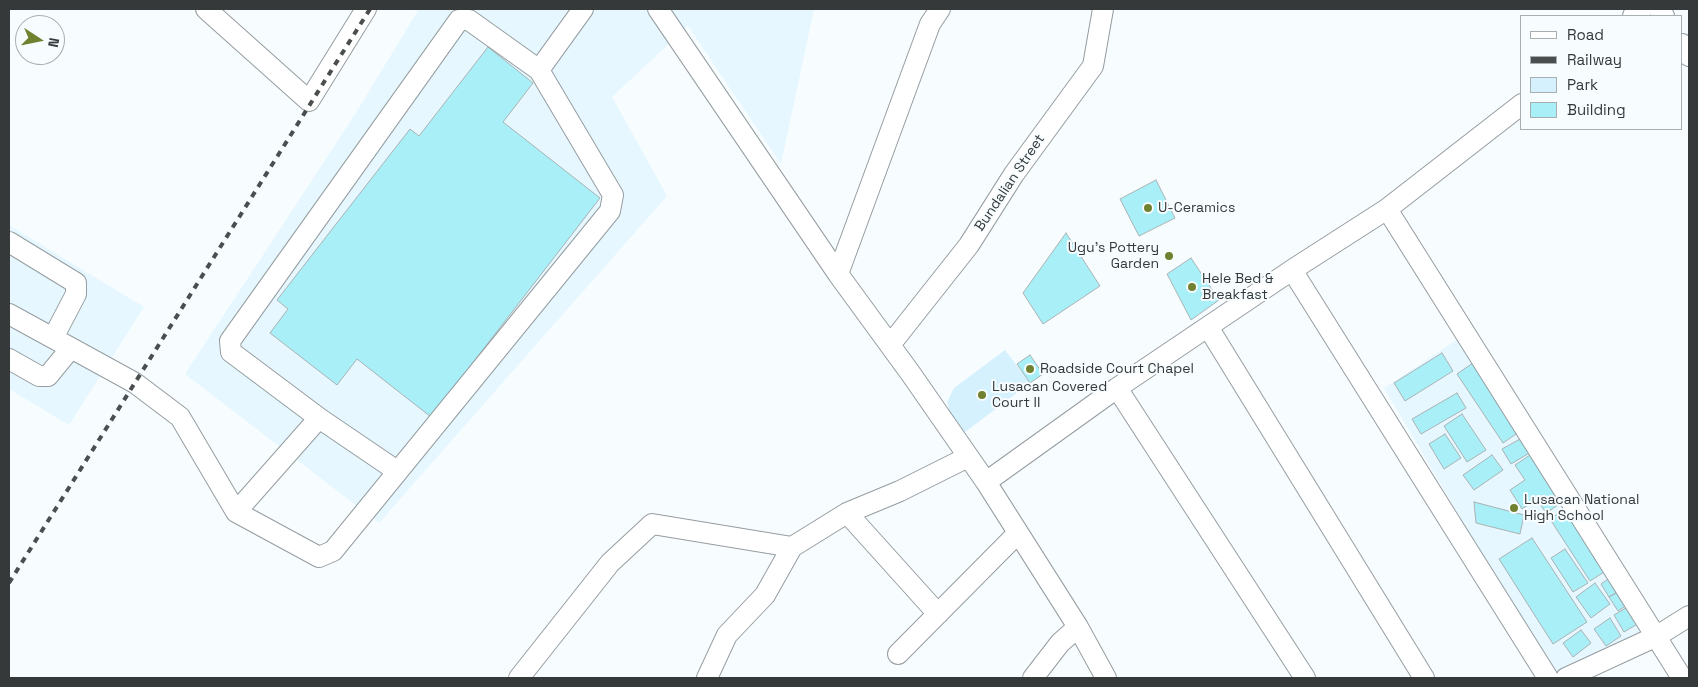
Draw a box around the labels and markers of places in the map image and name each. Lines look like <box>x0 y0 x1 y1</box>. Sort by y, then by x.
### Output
place label: U-Ceramics <box>1158 200 1235 216</box>
marker: U-Ceramics <box>1142 202 1154 214</box>
place label: Ugu's Pottery Garden <box>1068 240 1159 272</box>
marker: Ugu's Pottery Garden <box>1163 250 1175 262</box>
place label: Hele Bed & Breakfast <box>1202 271 1273 304</box>
marker: Hele Bed & Breakfast <box>1186 281 1198 293</box>
place label: Roadside Court Chapel <box>1040 361 1194 377</box>
marker: Roadside Court Chapel <box>1024 363 1036 375</box>
place label: Lusacan Covered Court II <box>992 379 1107 412</box>
marker: Lusacan Covered Court II <box>976 389 988 401</box>
place label: Lusacan National High School <box>1524 492 1639 524</box>
marker: Lusacan National High School <box>1508 502 1520 514</box>

